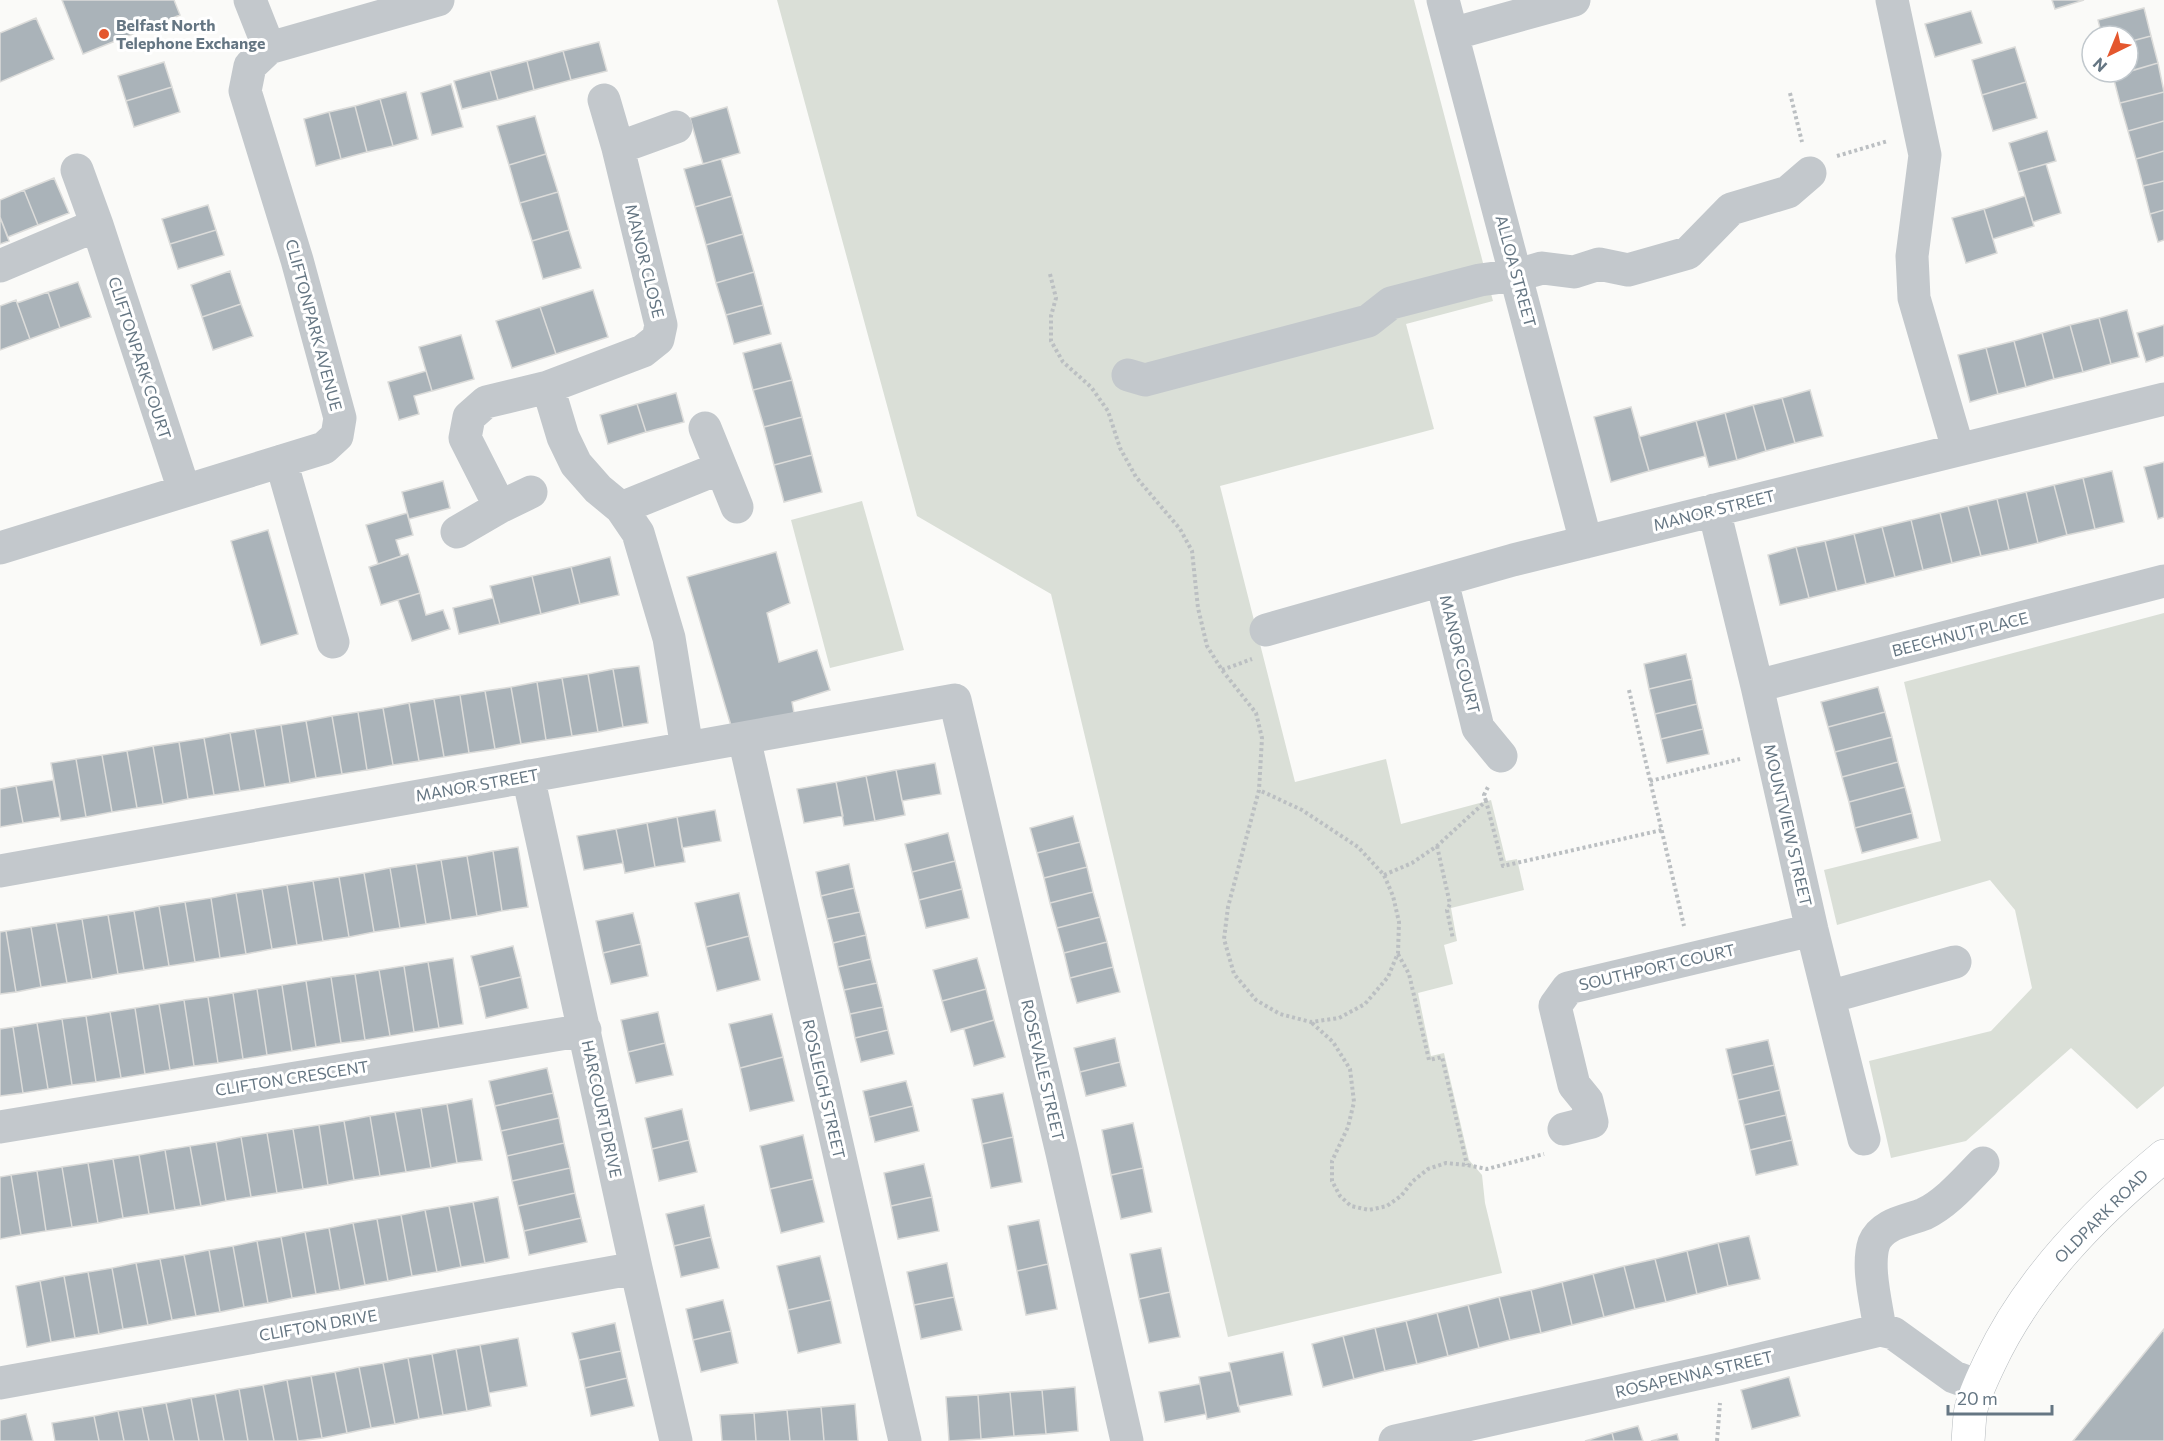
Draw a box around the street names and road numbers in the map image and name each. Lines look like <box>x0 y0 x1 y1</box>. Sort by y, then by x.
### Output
street label: MANOR CLOSE <box>622 202 669 320</box>
street label: ALLOA STREET <box>1492 213 1541 329</box>
street label: CLIFTONPARK AVENUE <box>282 237 347 413</box>
street label: CLIFTONPARK COURT <box>105 274 176 442</box>
street label: MANOR STREET <box>1651 485 1777 534</box>
street label: MANOR COURT <box>1437 593 1484 715</box>
street label: BEECHNUT PLACE <box>1890 607 2030 660</box>
street label: MOUNTVIEW STREET <box>1761 742 1816 908</box>
street label: MANOR STREET <box>414 764 540 805</box>
street label: SOUTHPORT COURT <box>1577 939 1737 994</box>
street label: ROSEVALE STREET <box>1018 997 1069 1142</box>
street label: ROSLEIGH STREET <box>799 1017 850 1160</box>
street label: HARCOURT DRIVE <box>579 1038 626 1180</box>
street label: CLIFTON CRESCENT <box>214 1056 370 1099</box>
street label: OLDPARK ROAD <box>2050 1165 2151 1266</box>
street label: CLIFTON DRIVE <box>258 1305 378 1344</box>
street label: ROSAPENNA STREET <box>1613 1346 1775 1401</box>

